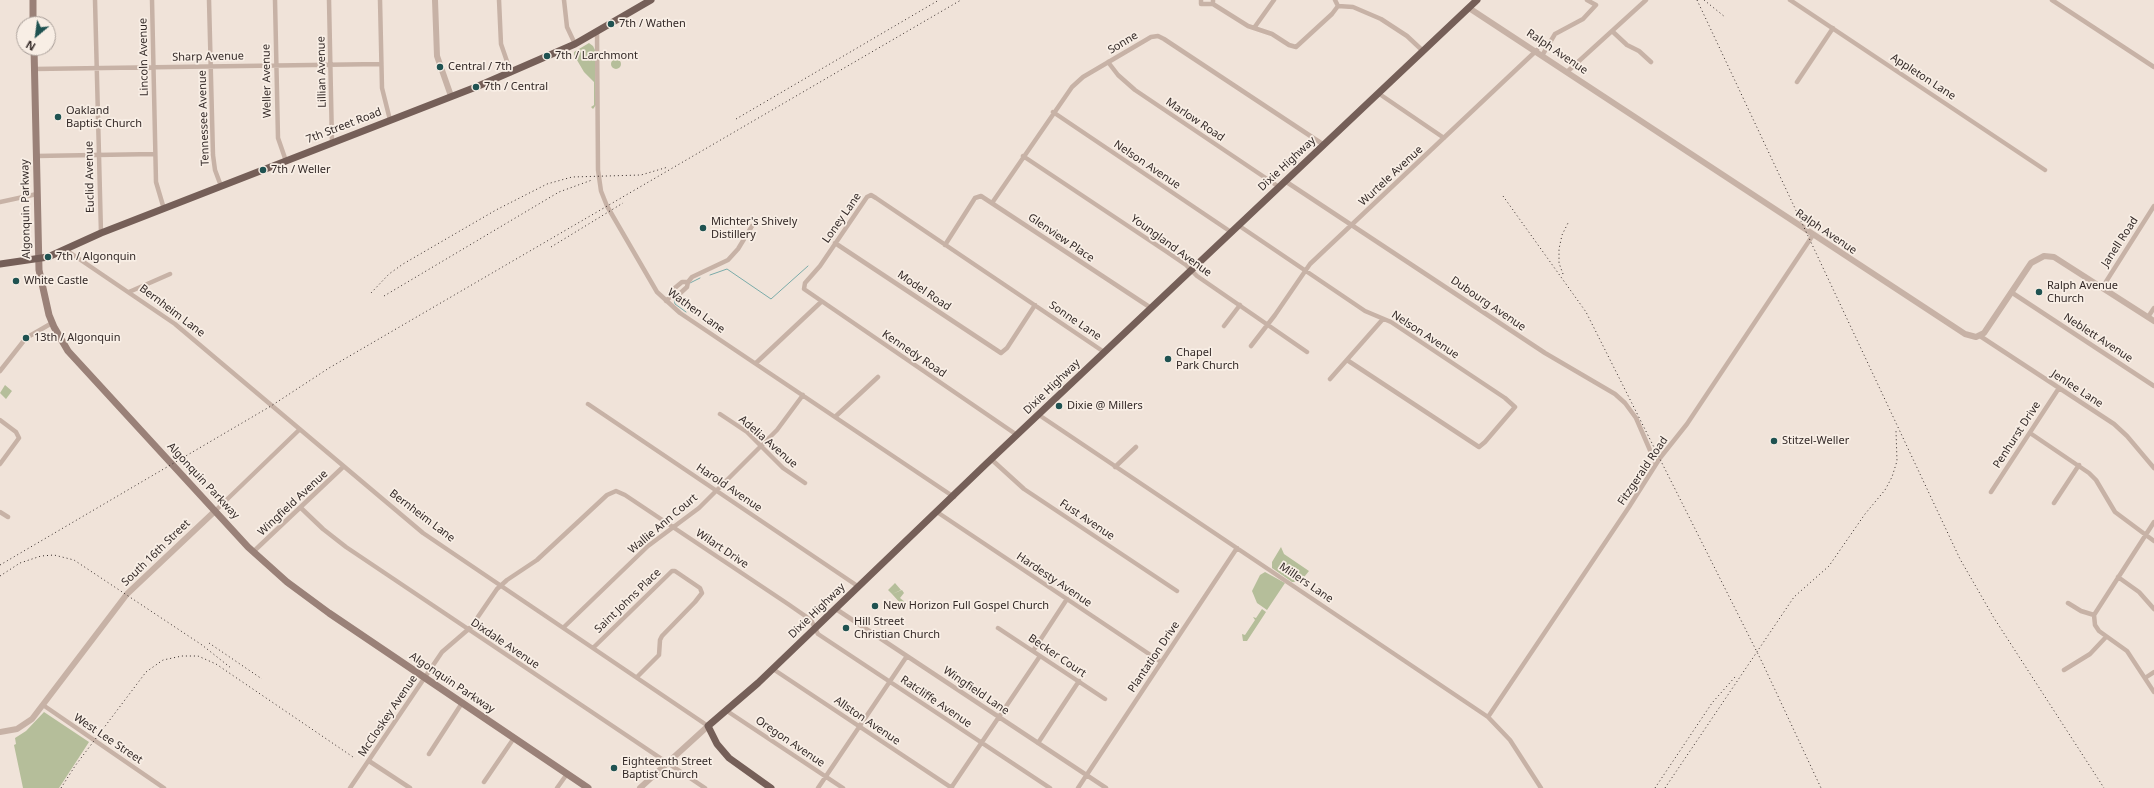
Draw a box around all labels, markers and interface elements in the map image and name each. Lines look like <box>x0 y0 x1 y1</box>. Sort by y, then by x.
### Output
north arrow <box>16 16 56 56</box>
place label: 7th / Wathen <box>619 17 686 31</box>
street label: Lincoln Avenue <box>137 18 151 96</box>
marker: 7th / Wathen <box>606 19 616 29</box>
street label: Ralph Avenue <box>1524 27 1590 77</box>
street label: Sonne <box>1106 29 1140 57</box>
street label: Lillian Avenue <box>315 36 329 108</box>
text: N <box>23 37 38 55</box>
street label: Weller Avenue <box>260 44 274 118</box>
place label: 7th / Larchmont <box>555 49 638 63</box>
street label: Sharp Avenue <box>172 50 244 64</box>
marker: 7th / Larchmont <box>542 51 552 61</box>
street label: Appleton Lane <box>1888 51 1958 103</box>
place label: Central / 7th <box>448 60 512 74</box>
marker: Central / 7th <box>435 62 445 72</box>
street label: Tennessee Avenue <box>196 70 212 166</box>
place label: 7th / Central <box>484 80 548 94</box>
marker: 7th / Central <box>471 82 481 92</box>
street label: Marlow Road <box>1163 96 1227 144</box>
place label: Oakland Baptist Church <box>66 104 142 130</box>
street label: 7th Street Road <box>304 106 384 146</box>
marker: Oakland Baptist Church <box>53 112 63 122</box>
street label: Dixie Highway <box>1256 134 1318 194</box>
street label: Nelson Avenue <box>1111 138 1183 192</box>
street label: Euclid Avenue <box>83 141 97 213</box>
street label: Wurtele Avenue <box>1356 143 1426 209</box>
street label: Algonquin Parkway <box>19 159 33 259</box>
place label: 7th / Weller <box>271 163 331 177</box>
marker: 7th / Weller <box>258 165 268 175</box>
street label: Loney Lane <box>820 190 864 246</box>
street label: Ralph Avenue <box>1793 207 1859 257</box>
street label: Glenview Place <box>1025 211 1097 265</box>
street label: Youngland Avenue <box>1128 212 1214 280</box>
street label: Janell Road <box>2099 214 2141 270</box>
place label: Michter's Shively Distillery <box>711 215 797 241</box>
marker: Michter's Shively Distillery <box>698 223 708 233</box>
place label: 7th / Algonquin <box>56 250 136 264</box>
marker: 7th / Algonquin <box>43 252 53 262</box>
street label: Model Road <box>895 268 953 314</box>
place label: White Castle <box>24 274 88 288</box>
street label: Dubourg Avenue <box>1448 274 1528 334</box>
marker: White Castle <box>11 276 21 286</box>
place label: Ralph Avenue Church <box>2047 279 2118 305</box>
street label: Bernheim Lane <box>137 282 207 340</box>
street label: Wathen Lane <box>665 286 727 336</box>
marker: Ralph Avenue Church <box>2034 287 2044 297</box>
street label: Sonne Lane <box>1046 299 1104 343</box>
street label: Nelson Avenue <box>1389 308 1461 362</box>
street label: Neblett Avenue <box>2061 311 2135 365</box>
street label: Kennedy Road <box>879 328 949 380</box>
place label: 13th / Algonquin <box>34 331 120 345</box>
marker: 13th / Algonquin <box>21 333 31 343</box>
place label: Chapel Park Church <box>1176 346 1239 372</box>
marker: Chapel Park Church <box>1163 354 1173 364</box>
street label: Dixie Highway <box>1021 357 1083 417</box>
street label: Jenlee Lane <box>2049 367 2105 411</box>
place label: Dixie @ Millers <box>1067 399 1143 413</box>
street label: Penhurst Drive <box>1990 399 2044 471</box>
marker: Dixie @ Millers <box>1054 401 1064 411</box>
street label: Adelia Avenue <box>736 413 800 471</box>
street label: Fitzgerald Road <box>1615 434 1671 508</box>
place label: Stitzel-Weller <box>1782 434 1849 448</box>
marker: Stitzel-Weller <box>1769 436 1779 446</box>
street label: Algonquin Parkway <box>164 440 242 522</box>
street label: Harold Avenue <box>694 461 764 515</box>
street label: Wingfield Avenue <box>255 467 331 539</box>
street label: Bernheim Lane <box>387 487 457 545</box>
street label: Wallie Ann Court <box>626 491 700 557</box>
street label: Fust Avenue <box>1057 497 1117 543</box>
street label: South 16th Street <box>119 517 193 589</box>
street label: Wilart Drive <box>693 527 751 571</box>
street label: Hardesty Avenue <box>1014 550 1094 610</box>
street label: Millers Lane <box>1276 560 1336 606</box>
street label: Saint Johns Place <box>592 566 664 636</box>
street label: Dixie Highway <box>786 581 848 641</box>
place label: New Horizon Full Gospel Church <box>883 599 1049 613</box>
marker: New Horizon Full Gospel Church <box>870 601 880 611</box>
place label: Hill Street Christian Church <box>854 615 940 641</box>
street label: Dixdale Avenue <box>468 616 542 672</box>
street label: Plantation Drive <box>1125 619 1183 695</box>
marker: Hill Street Christian Church <box>841 623 851 633</box>
street label: Becker Court <box>1026 632 1088 680</box>
street label: Algonquin Parkway <box>407 650 497 716</box>
street label: Wingfield Lane <box>940 664 1012 718</box>
street label: McCloskey Avenue <box>356 673 420 759</box>
street label: Ratcliffe Avenue <box>898 673 974 731</box>
street label: Allston Avenue <box>831 694 903 748</box>
street label: West Lee Street <box>71 711 145 767</box>
street label: Oregon Avenue <box>753 714 827 770</box>
place label: Eighteenth Street Baptist Church <box>622 755 712 781</box>
marker: Eighteenth Street Baptist Church <box>609 763 619 773</box>

